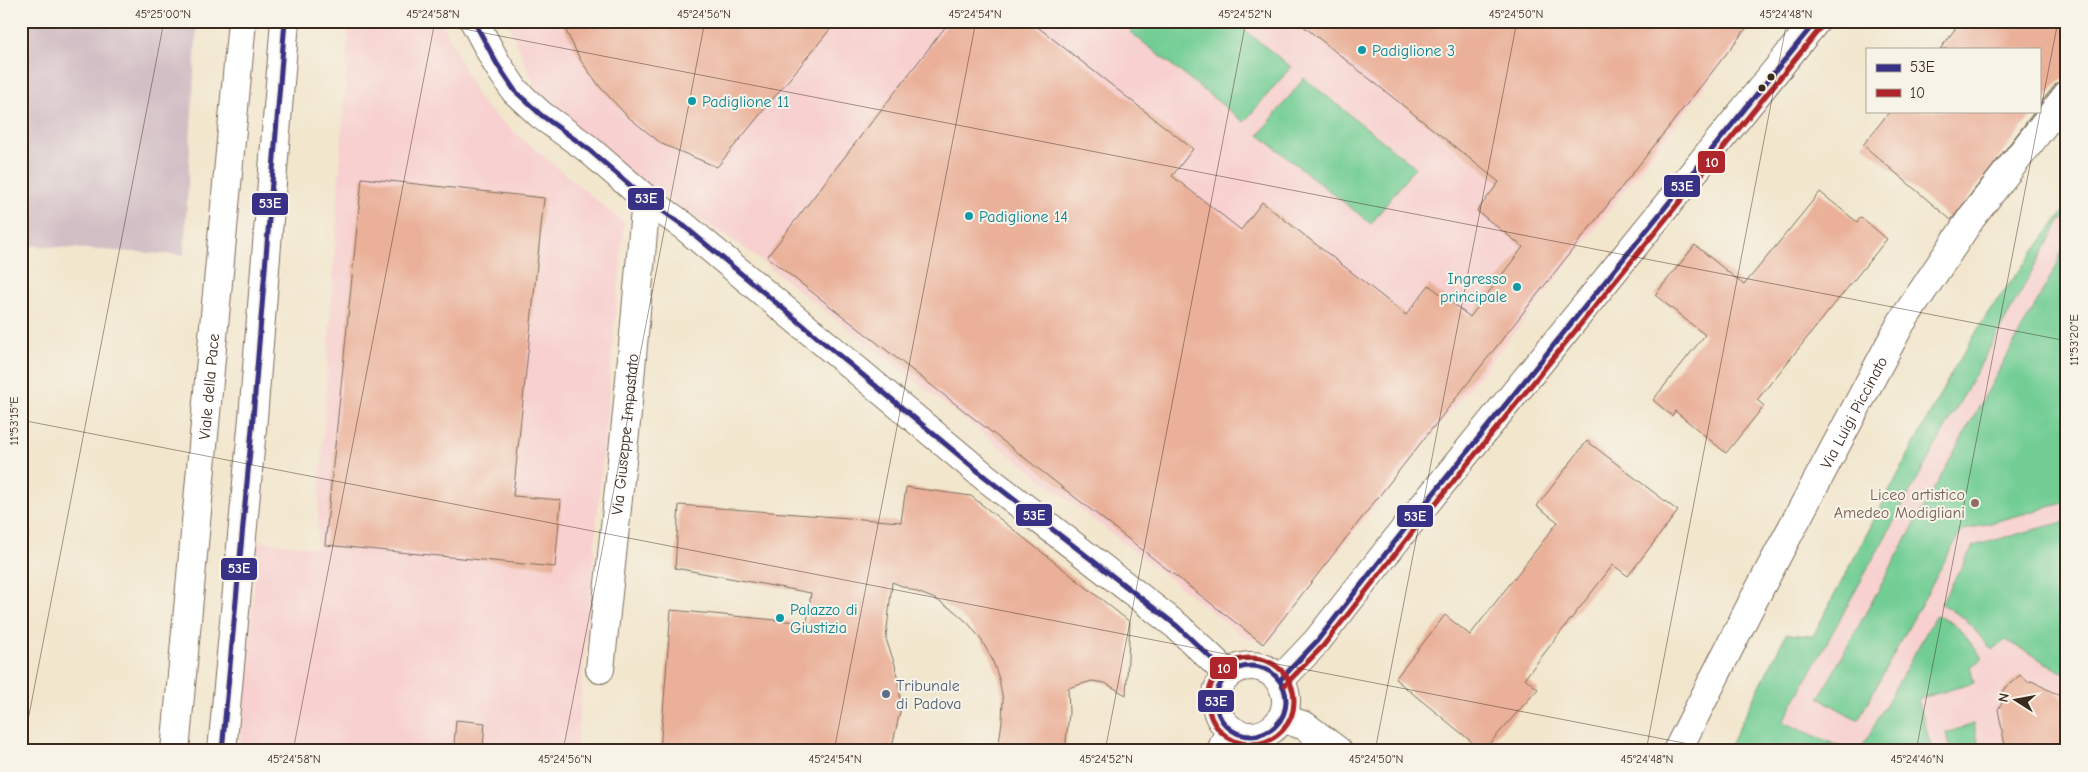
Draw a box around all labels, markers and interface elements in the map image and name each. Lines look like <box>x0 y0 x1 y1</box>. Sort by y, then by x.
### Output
text: 45°25'00"N <box>135 7 191 21</box>
text: 45°24'58"N <box>406 7 460 21</box>
text: 45°24'56"N <box>677 7 731 21</box>
text: 45°24'54"N <box>948 7 1002 21</box>
text: 45°24'52"N <box>1218 7 1272 21</box>
text: 45°24'50"N <box>1489 7 1543 21</box>
text: 45°24'48"N <box>1760 7 1812 21</box>
place label: Padiglione 3 <box>1372 42 1455 60</box>
marker: Padiglione 3 <box>1356 44 1368 56</box>
legend <box>1866 48 2040 112</box>
text: 53E <box>1910 58 1935 76</box>
unlabelled marker <box>1766 72 1776 82</box>
unlabelled marker <box>1757 83 1767 93</box>
text: 10 <box>1910 84 1925 102</box>
place label: Padiglione 11 <box>702 93 790 111</box>
marker: Padiglione 11 <box>686 95 698 107</box>
line badge: 10 <box>1697 150 1726 174</box>
text: 10 <box>1705 154 1719 171</box>
line badge: 53E <box>1663 174 1701 198</box>
text: 53E <box>1671 178 1694 195</box>
line badge: 53E <box>627 187 665 211</box>
text: 53E <box>635 190 658 207</box>
line badge: 53E <box>251 192 289 216</box>
text: 53E <box>259 195 282 212</box>
place label: Padiglione 14 <box>979 208 1068 226</box>
marker: Padiglione 14 <box>963 210 975 222</box>
place label: Ingresso principale <box>1440 270 1507 306</box>
marker: Ingresso principale <box>1511 281 1523 293</box>
text: 11°53'20"E <box>2067 314 2081 366</box>
street label: Viale della Pace <box>196 333 223 441</box>
street label: Via Giuseppe Impastato <box>608 353 642 516</box>
street label: Via Luigi Piccinato <box>1817 354 1892 472</box>
text: 11°53'15"E <box>7 396 21 446</box>
place label: Liceo artistico Amedeo Modigliani <box>1834 486 1965 522</box>
marker: Liceo artistico Amedeo Modigliani <box>1969 497 1981 509</box>
line badge: 53E <box>1015 503 1053 527</box>
line badge: 53E <box>1396 504 1434 528</box>
text: 53E <box>1023 507 1046 524</box>
text: 53E <box>1404 508 1427 525</box>
line badge: 53E <box>220 557 258 581</box>
text: 53E <box>228 560 251 577</box>
place label: Palazzo di Giustizia <box>790 601 858 637</box>
marker: Palazzo di Giustizia <box>774 612 786 624</box>
line badge: 10 <box>1209 656 1238 680</box>
text: 10 <box>1217 660 1231 677</box>
north arrow <box>1990 674 2040 724</box>
place label: Tribunale di Padova <box>896 677 961 713</box>
marker: Tribunale di Padova <box>880 688 892 700</box>
line badge: 53E <box>1197 689 1235 713</box>
text: N <box>1995 692 2013 704</box>
text: 53E <box>1205 693 1228 710</box>
text: 45°24'58"N <box>267 752 321 766</box>
text: 45°24'56"N <box>538 752 592 766</box>
text: 45°24'54"N <box>808 752 862 766</box>
text: 45°24'52"N <box>1079 752 1133 766</box>
text: 45°24'50"N <box>1349 752 1403 766</box>
text: 45°24'48"N <box>1621 752 1673 766</box>
text: 45°24'46"N <box>1890 752 1944 766</box>

